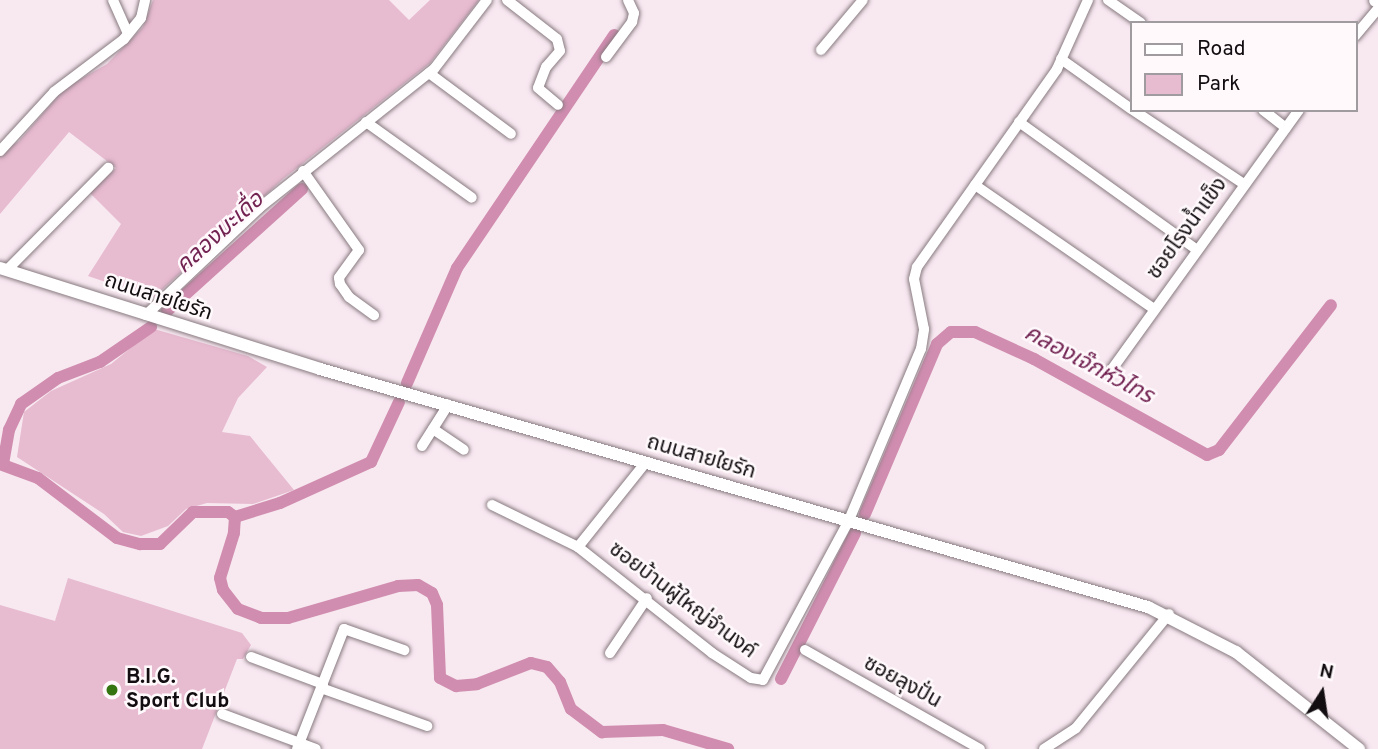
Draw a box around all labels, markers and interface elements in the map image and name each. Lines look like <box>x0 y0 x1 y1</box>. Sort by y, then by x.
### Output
legend <box>1130 21 1357 112</box>
text: Road <box>1197 36 1246 63</box>
text: Park <box>1197 71 1240 98</box>
street label: ซอยโรงน้ำแข็ง <box>1143 173 1233 285</box>
water label: คลองมะเดื่อ <box>171 187 271 281</box>
street label: ถนนสายใยรัก <box>101 269 215 327</box>
water label: คลองเจ๊กหัวไทร <box>1019 320 1157 412</box>
street label: ถนนสายใยรัก <box>644 430 758 486</box>
street label: ซอยบ้านผู้ใหญ่จำนงค์ <box>603 537 761 665</box>
street label: ซอยลุงปั่น <box>859 651 945 715</box>
north arrow <box>1287 658 1357 728</box>
text: N <box>1317 659 1336 686</box>
place label: B.I.G. Sport Club <box>126 665 229 715</box>
marker: B.I.G. Sport Club <box>104 682 120 698</box>

